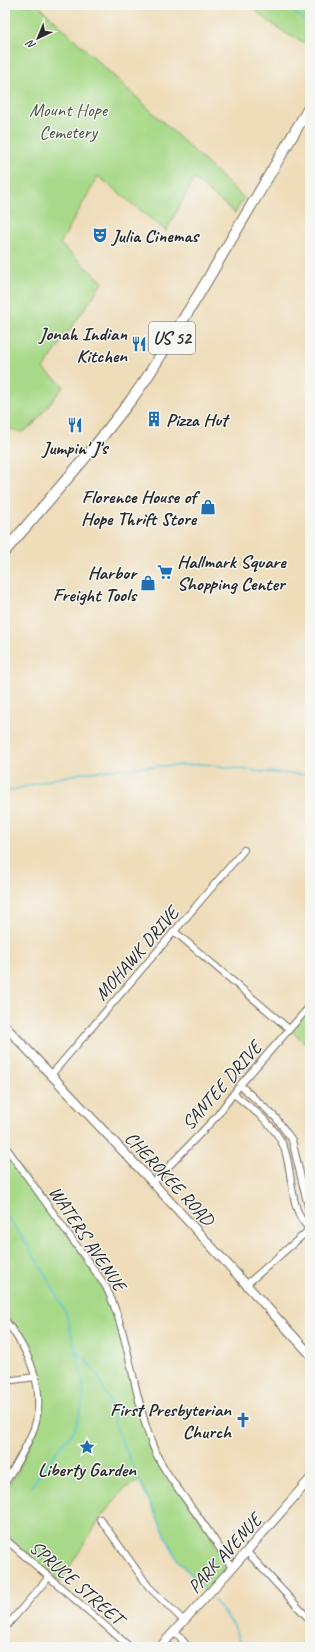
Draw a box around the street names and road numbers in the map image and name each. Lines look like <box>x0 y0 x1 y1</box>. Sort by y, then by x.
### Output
road number: US 52 <box>149 322 195 354</box>
street label: MOHAWK DRIVE <box>89 900 186 1006</box>
street label: SANTEE DRIVE <box>177 1034 269 1135</box>
street label: CHEROKEE ROAD <box>119 1126 220 1232</box>
street label: WATERS AVENUE <box>43 1181 133 1298</box>
street label: PARK AVENUE <box>183 1507 269 1599</box>
street label: SPRUCE STREET <box>25 1536 132 1633</box>

